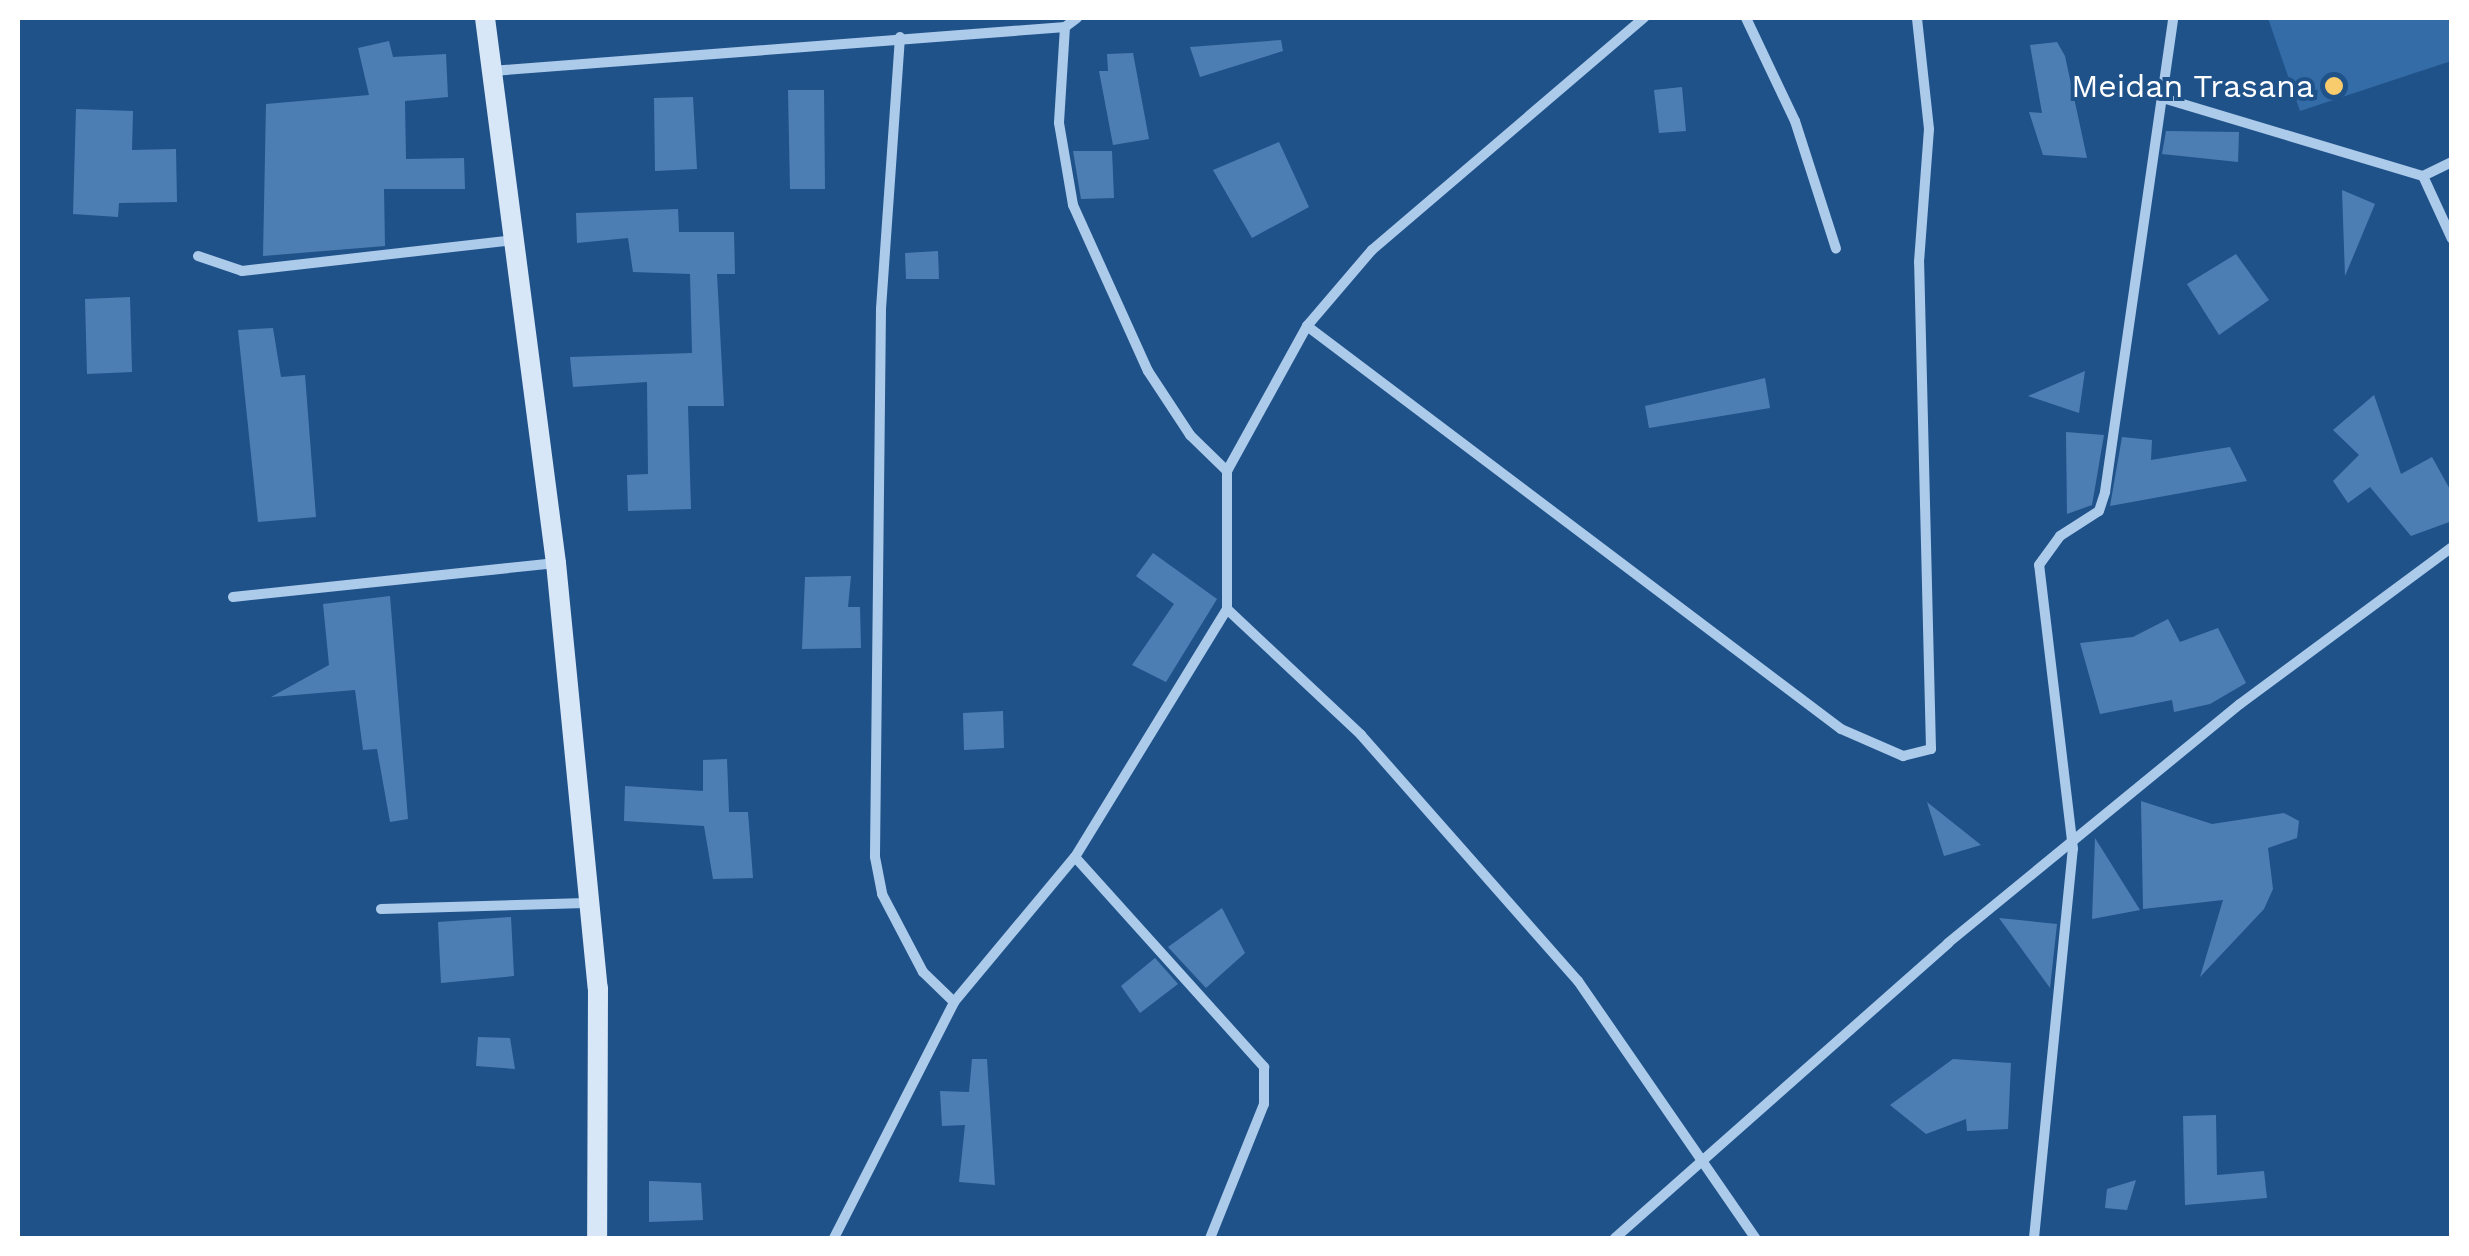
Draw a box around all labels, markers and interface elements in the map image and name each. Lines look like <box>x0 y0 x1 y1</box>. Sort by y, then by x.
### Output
place label: Meidan Trasana <box>2070 67 2314 105</box>
marker: Meidan Trasana <box>2323 75 2345 97</box>

